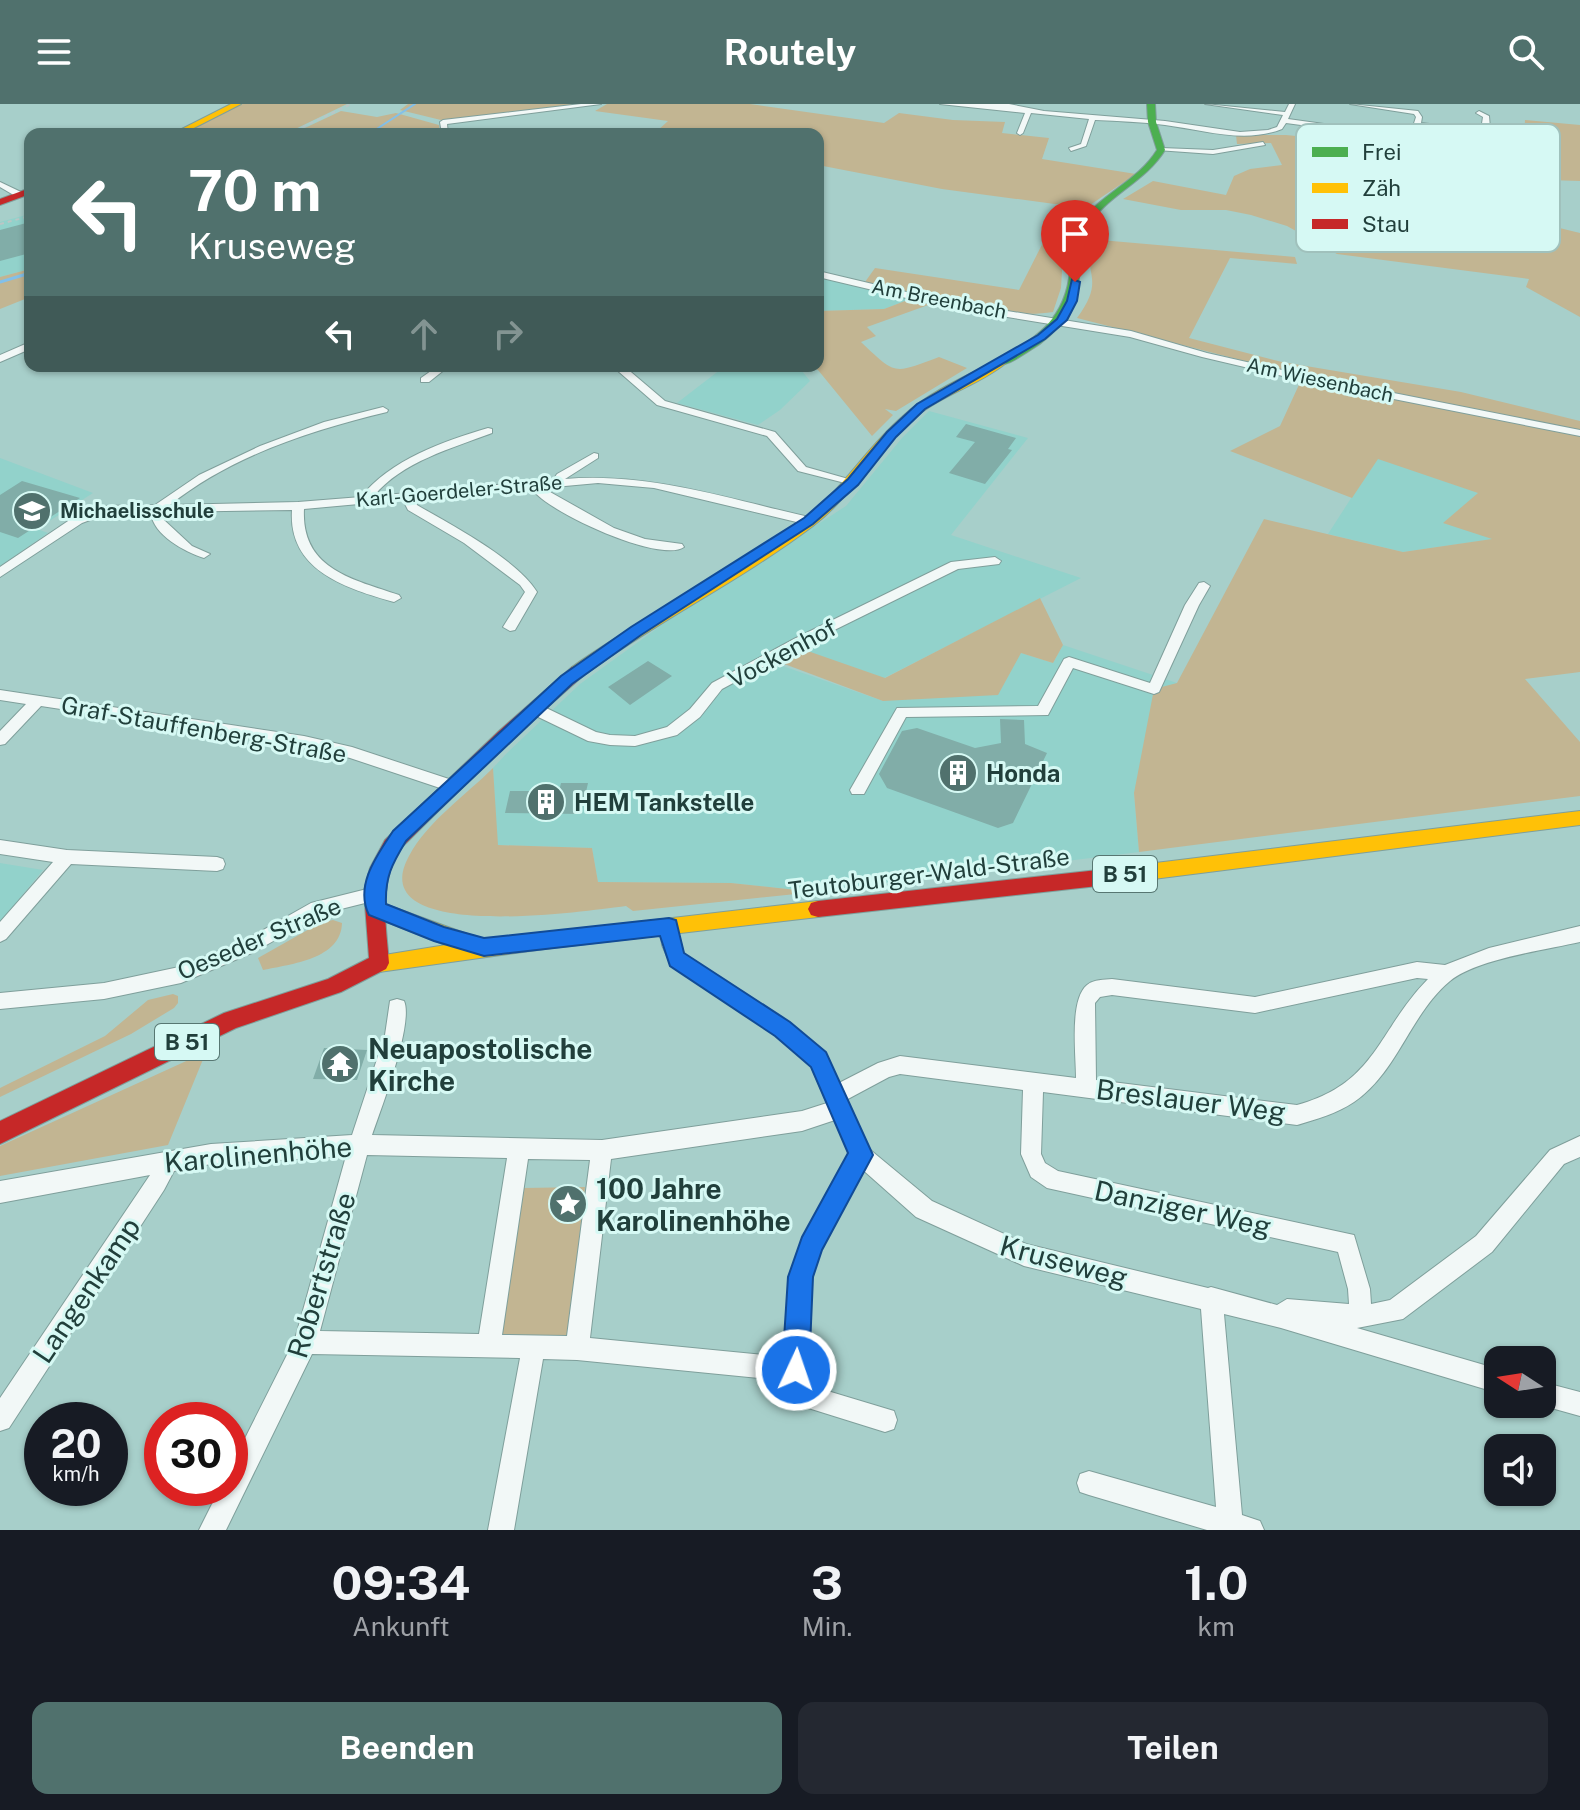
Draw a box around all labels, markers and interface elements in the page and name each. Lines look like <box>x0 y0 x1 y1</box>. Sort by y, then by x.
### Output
icon: menu <box>32 30 76 74</box>
icon: search <box>1504 30 1548 74</box>
text: Routely <box>724 31 856 73</box>
legend <box>1296 124 1560 252</box>
text: Frei <box>1362 139 1401 165</box>
text: 70 m <box>188 158 321 224</box>
icon: left <box>56 160 160 264</box>
text: Zäh <box>1362 175 1401 201</box>
pin <box>1041 200 1109 282</box>
text: Stau <box>1362 211 1410 237</box>
icon: arrive <box>1053 212 1097 256</box>
text: Kruseweg <box>188 225 356 267</box>
street label: Am Breenbach <box>870 274 1008 324</box>
icon: left <box>318 312 362 356</box>
icon: ahead <box>402 312 446 356</box>
icon: right <box>486 312 530 356</box>
street label: Am Wiesenbach <box>1244 353 1396 407</box>
street label: Karl-Goerdeler-Straße <box>355 470 563 512</box>
school or university icon: Michaelisschule <box>11 490 53 532</box>
place label: Michaelisschule <box>60 499 214 523</box>
street label: Vockenhof <box>723 613 841 693</box>
street label: Graf-Stauffenberg-Straße <box>59 690 349 768</box>
building icon: Honda <box>937 752 979 794</box>
place label: Honda <box>986 759 1060 787</box>
building icon: HEM Tankstelle <box>525 781 567 823</box>
place label: HEM Tankstelle <box>574 788 754 816</box>
street label: Teutoburger-Wald-Straße <box>787 842 1071 904</box>
road number: B 51 <box>1093 856 1157 892</box>
street label: Oeseder Straße <box>173 891 345 985</box>
road number: B 51 <box>155 1024 219 1060</box>
place label: Neuapostolische Kirche <box>368 1032 592 1097</box>
temple icon: Neuapostolische Kirche <box>319 1043 361 1085</box>
street label: Breslauer Weg <box>1094 1072 1288 1128</box>
street label: Karolinenhöhe <box>163 1129 353 1179</box>
place label: 100 Jahre Karolinenhöhe <box>596 1172 791 1237</box>
street label: Danziger Weg <box>1092 1173 1274 1243</box>
place icon: 100 Jahre Karolinenhöhe <box>547 1183 589 1225</box>
street label: Robertstraße <box>280 1188 362 1362</box>
street label: Langenkamp <box>25 1211 147 1369</box>
street label: Kruseweg <box>997 1228 1131 1294</box>
position arrow <box>754 1328 838 1412</box>
north arrow <box>1484 1346 1556 1418</box>
map controls <box>1484 1346 1556 1506</box>
speed limit sign: 30 <box>144 1402 248 1506</box>
text: 20 <box>50 1420 102 1467</box>
button: sound <box>1484 1434 1556 1506</box>
text: km/h <box>52 1462 100 1486</box>
text: 09:34 <box>332 1554 470 1611</box>
text: 3 <box>811 1554 843 1611</box>
text: 1.0 <box>1184 1554 1248 1611</box>
text: Ankunft <box>352 1611 450 1642</box>
text: Min. <box>802 1611 852 1642</box>
text: km <box>1198 1611 1235 1642</box>
button: Beenden <box>32 1702 782 1794</box>
button: Teilen <box>798 1702 1548 1794</box>

